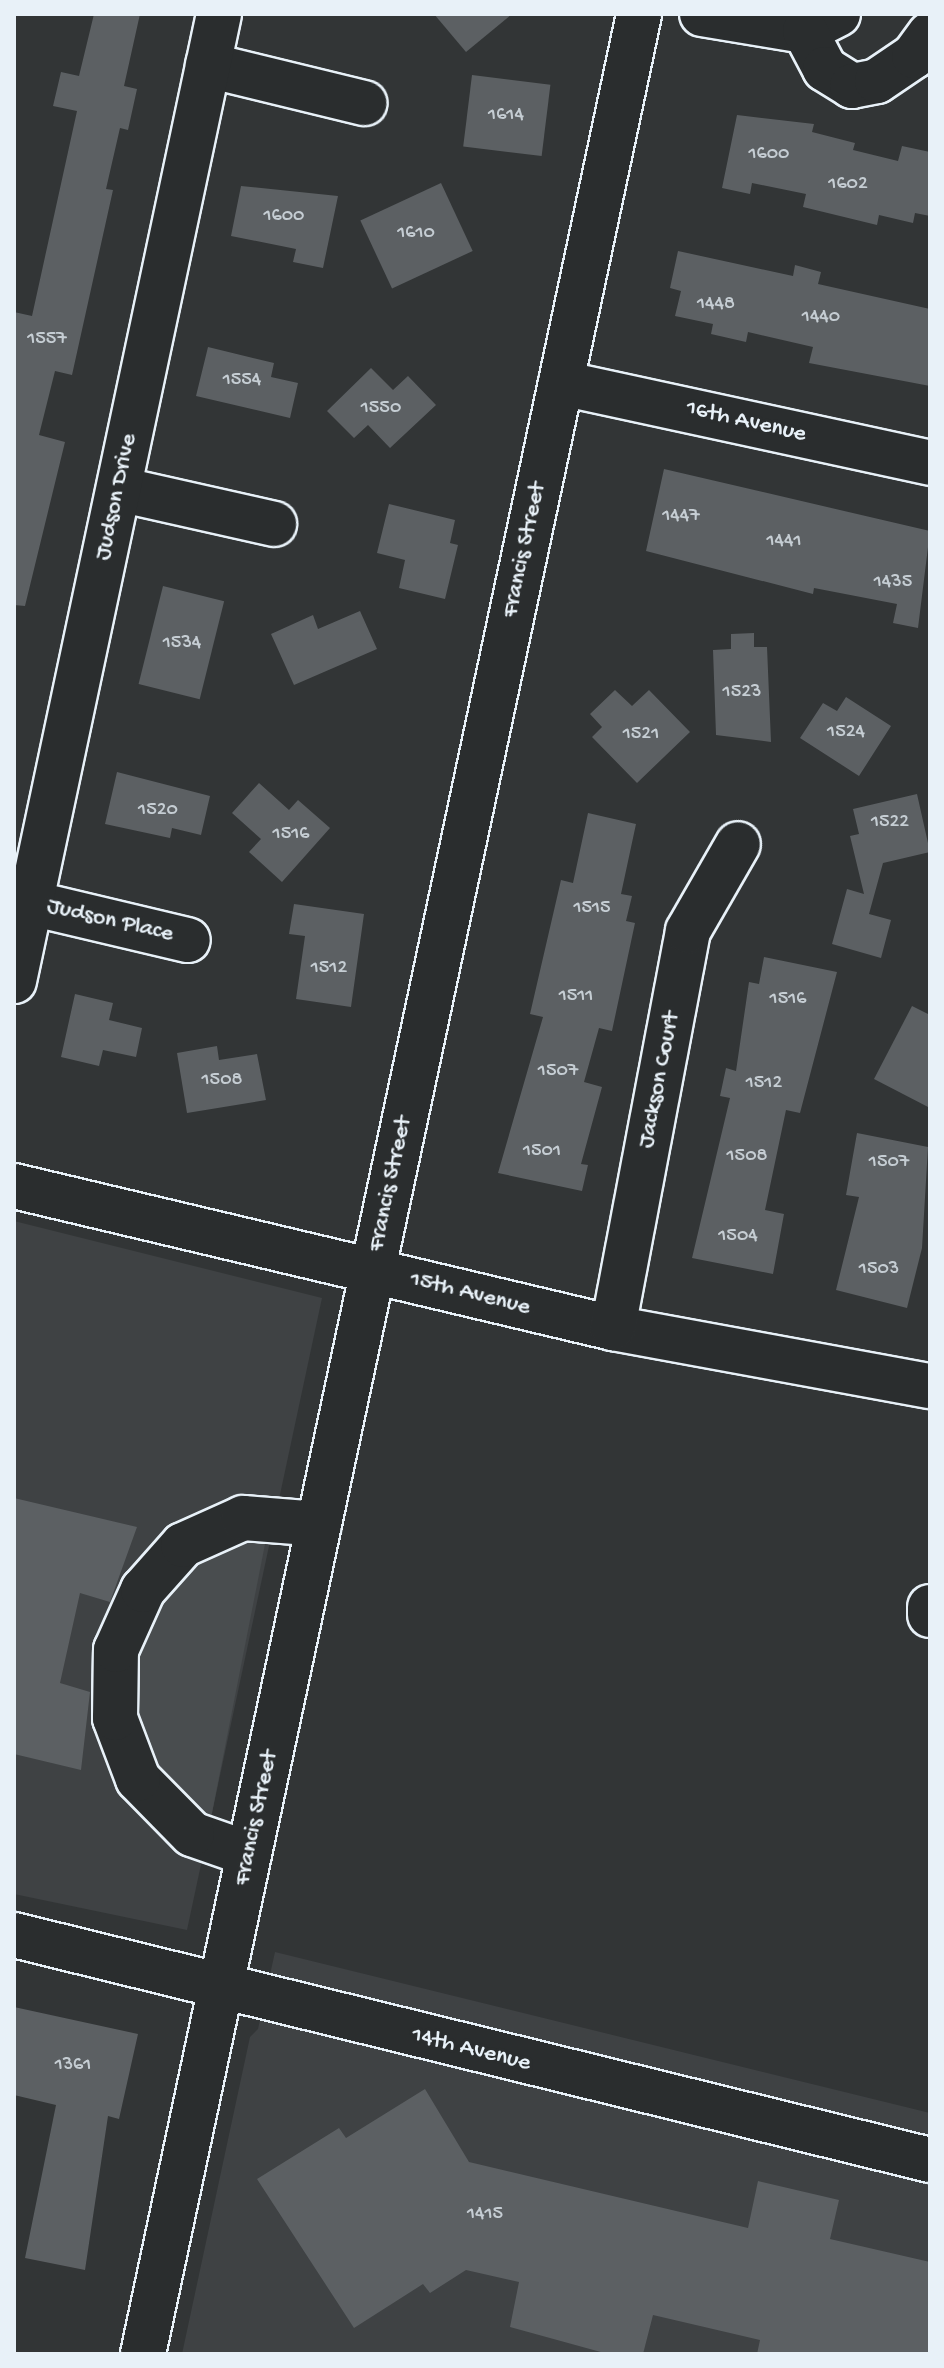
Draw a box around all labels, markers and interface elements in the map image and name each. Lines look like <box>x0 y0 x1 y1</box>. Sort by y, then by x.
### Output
house number: 1614 <box>488 103 524 127</box>
house number: 1600 <box>749 142 789 166</box>
house number: 1602 <box>828 172 868 196</box>
house number: 1600 <box>264 204 304 228</box>
house number: 1610 <box>397 221 435 245</box>
house number: 1448 <box>697 292 735 316</box>
house number: 1440 <box>802 305 840 329</box>
house number: 1557 <box>27 327 67 351</box>
house number: 1554 <box>223 368 261 392</box>
street label: 16th Avenue <box>683 394 809 450</box>
house number: 1550 <box>361 396 401 420</box>
street label: Judson Drive <box>90 431 144 563</box>
street label: Francis Street <box>497 480 553 620</box>
house number: 1447 <box>662 504 700 528</box>
house number: 1441 <box>766 529 802 553</box>
house number: 1435 <box>874 570 912 594</box>
house number: 1534 <box>163 631 201 655</box>
house number: 1523 <box>723 680 761 704</box>
house number: 1524 <box>827 720 865 744</box>
house number: 1521 <box>623 722 659 746</box>
house number: 1520 <box>138 798 178 822</box>
house number: 1522 <box>871 810 909 834</box>
house number: 1516 <box>273 822 309 846</box>
street label: Judson Place <box>44 892 176 950</box>
house number: 1515 <box>573 896 611 920</box>
house number: 1512 <box>311 956 347 980</box>
house number: 1511 <box>559 984 593 1008</box>
house number: 1516 <box>770 987 806 1011</box>
street label: Jackson Court <box>633 1009 687 1151</box>
house number: 1507 <box>538 1059 578 1083</box>
house number: 1508 <box>202 1068 242 1092</box>
house number: 1512 <box>746 1071 782 1095</box>
street label: Francis Street <box>363 1114 419 1254</box>
house number: 1501 <box>523 1139 561 1163</box>
house number: 1508 <box>727 1144 767 1168</box>
house number: 1507 <box>869 1150 909 1174</box>
house number: 1504 <box>718 1224 758 1248</box>
house number: 1503 <box>859 1257 899 1281</box>
street label: 15th Avenue <box>407 1265 533 1323</box>
street label: Francis Street <box>229 1748 285 1888</box>
street label: 14th Avenue <box>409 2021 533 2079</box>
house number: 1361 <box>55 2053 91 2077</box>
house number: 1415 <box>467 2202 503 2226</box>

